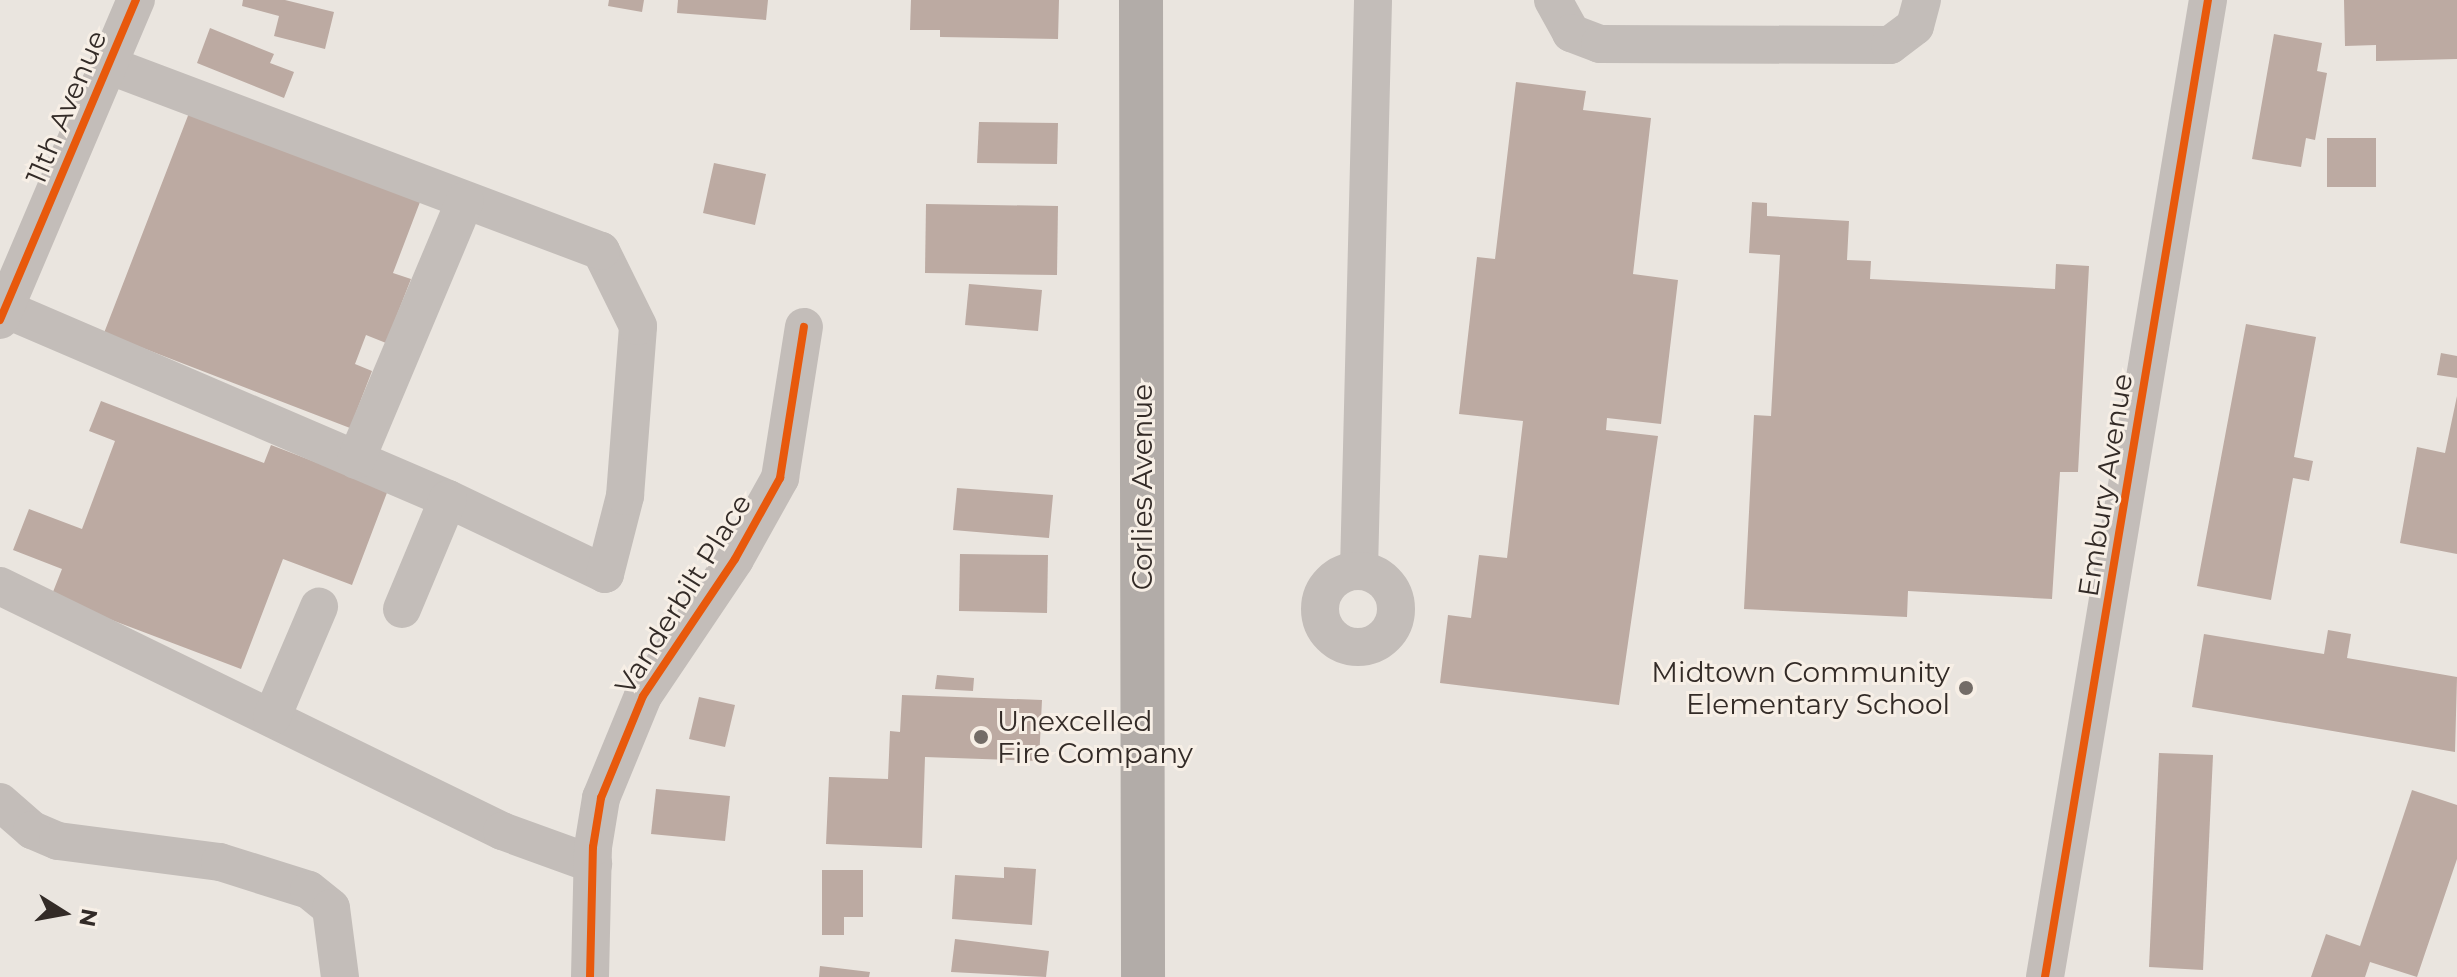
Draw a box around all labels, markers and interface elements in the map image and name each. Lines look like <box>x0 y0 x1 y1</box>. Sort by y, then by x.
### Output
street label: 11th Avenue <box>19 25 113 189</box>
street label: Embury Avenue <box>2071 371 2139 599</box>
street label: Corlies Avenue <box>1125 384 1159 590</box>
street label: Vanderbilt Place <box>608 488 758 700</box>
place label: Midtown Community Elementary School <box>1651 655 1950 721</box>
marker: Midtown Community Elementary School <box>1957 679 1975 697</box>
place label: Unexcelled Fire Company <box>997 704 1193 770</box>
marker: Unexcelled Fire Company <box>972 728 990 746</box>
north arrow <box>24 873 104 953</box>
text: N <box>73 906 103 929</box>

